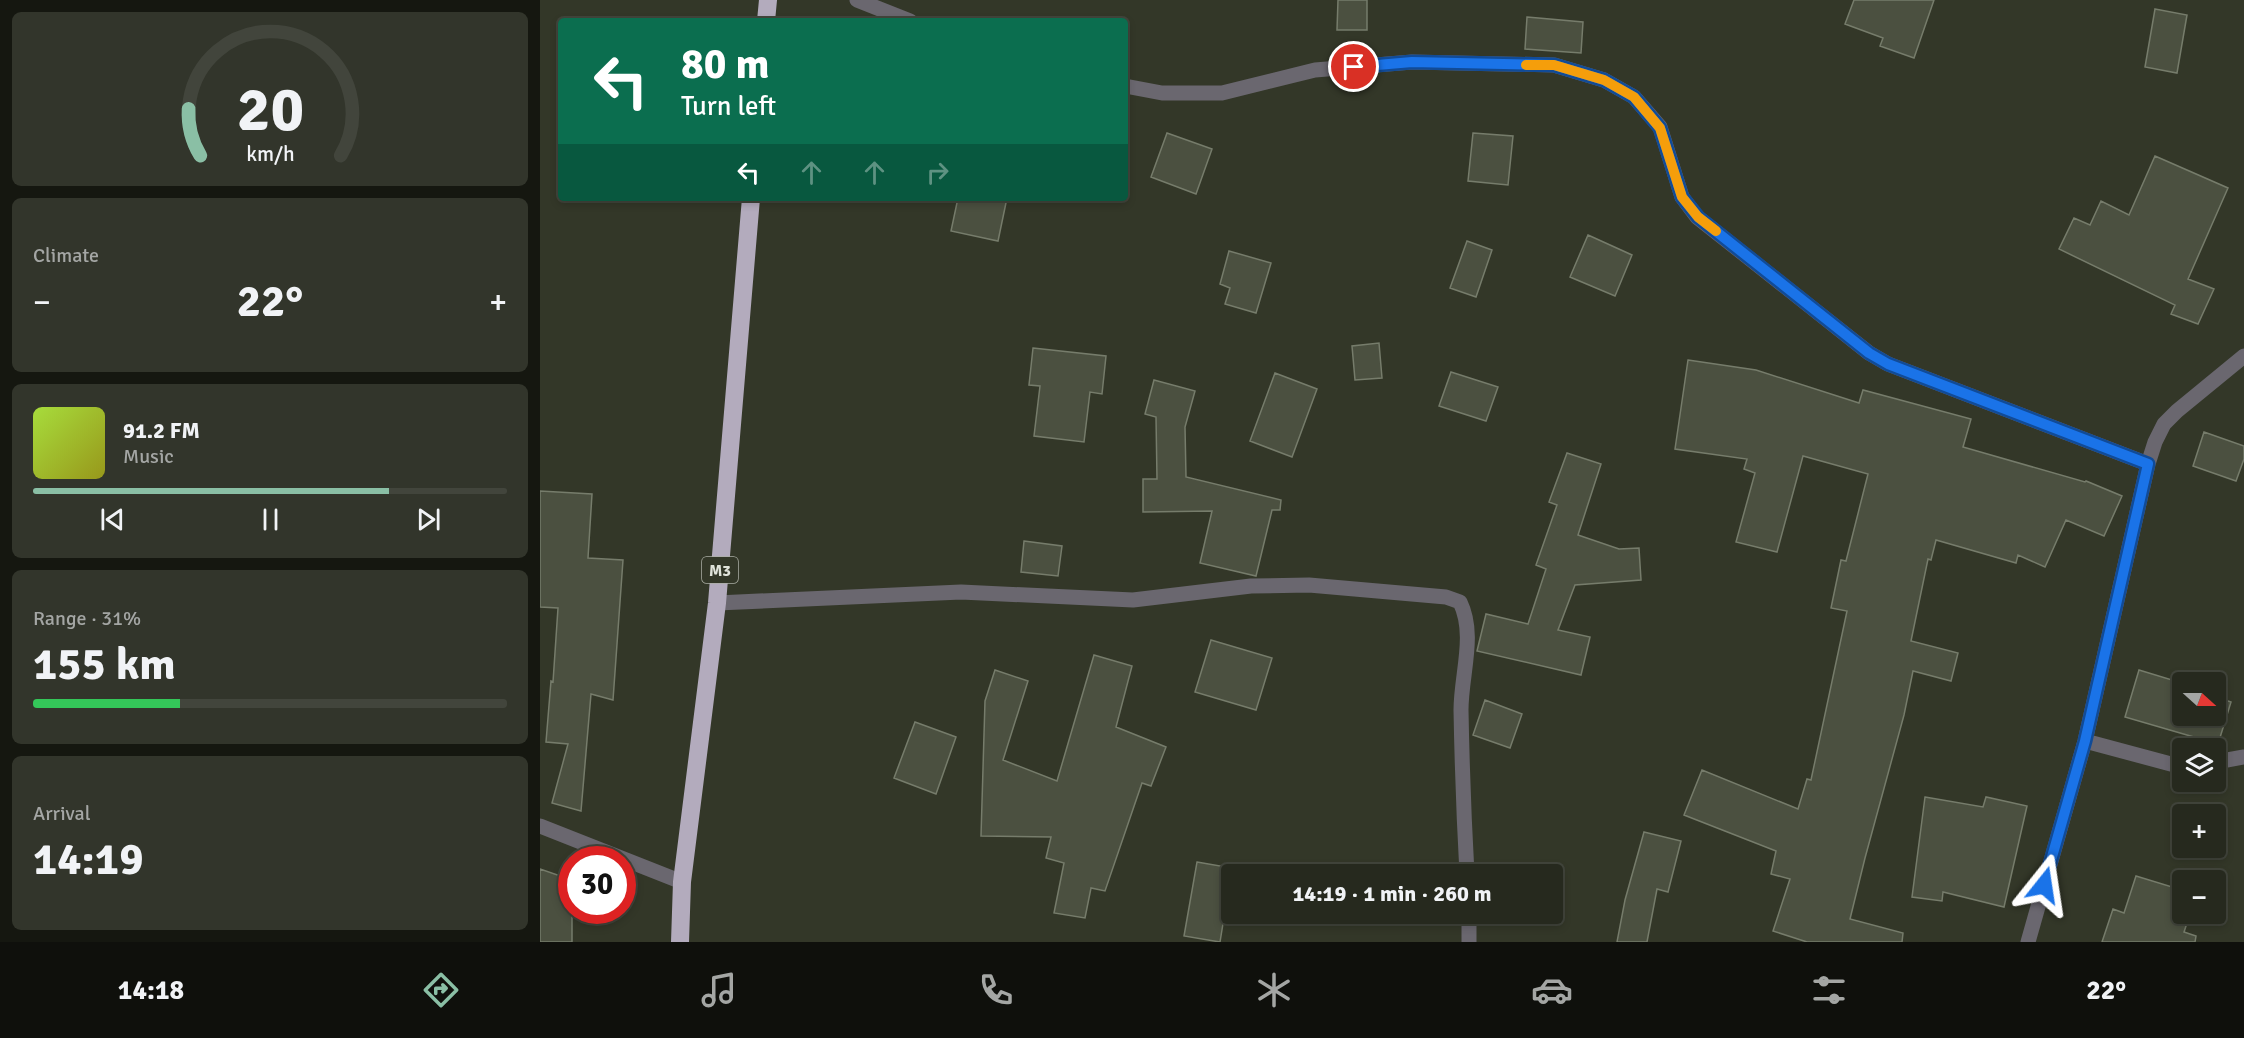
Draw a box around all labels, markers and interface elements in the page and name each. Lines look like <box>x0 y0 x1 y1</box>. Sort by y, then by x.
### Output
text: 80 m <box>681 39 770 90</box>
pin <box>1328 41 1379 92</box>
icon: left <box>582 42 660 120</box>
icon: arrive <box>1337 50 1370 83</box>
text: 20 <box>236 71 304 148</box>
text: Turn left <box>681 90 776 123</box>
text: km/h <box>246 141 294 167</box>
icon: left <box>732 156 765 189</box>
icon: ahead <box>795 156 828 189</box>
icon: ahead <box>858 156 891 189</box>
icon: right <box>921 156 954 189</box>
text: Climate <box>33 243 99 268</box>
text: 22° <box>237 274 303 329</box>
text: − <box>33 282 51 323</box>
text: + <box>489 282 507 323</box>
text: 91.2 FM <box>123 417 200 444</box>
text: Music <box>123 444 174 469</box>
icon: previous <box>96 503 129 536</box>
icon: pause <box>254 503 287 536</box>
icon: next <box>412 503 445 536</box>
road number: M3 <box>702 557 738 583</box>
text: Range · 31% <box>33 606 141 631</box>
text: 155 km <box>33 637 176 692</box>
north arrow <box>2172 672 2226 726</box>
map controls <box>2172 672 2226 924</box>
button: layers <box>2172 738 2226 792</box>
text: Arrival <box>33 801 91 826</box>
button: + <box>2172 804 2226 858</box>
text: 14:19 <box>33 832 143 887</box>
speed limit sign: 30 <box>558 846 636 924</box>
position arrow <box>2012 853 2076 917</box>
button: − <box>2172 870 2226 924</box>
text: 14:19 · 1 min · 260 m <box>1292 880 1492 907</box>
icon: directions <box>420 969 462 1011</box>
icon: music <box>698 969 740 1011</box>
icon: phone <box>975 969 1017 1011</box>
icon: climate <box>1253 969 1295 1011</box>
icon: car <box>1531 969 1573 1011</box>
icon: filters <box>1808 969 1850 1011</box>
text: 14:18 <box>118 974 184 1007</box>
text: 22° <box>2086 974 2126 1007</box>

